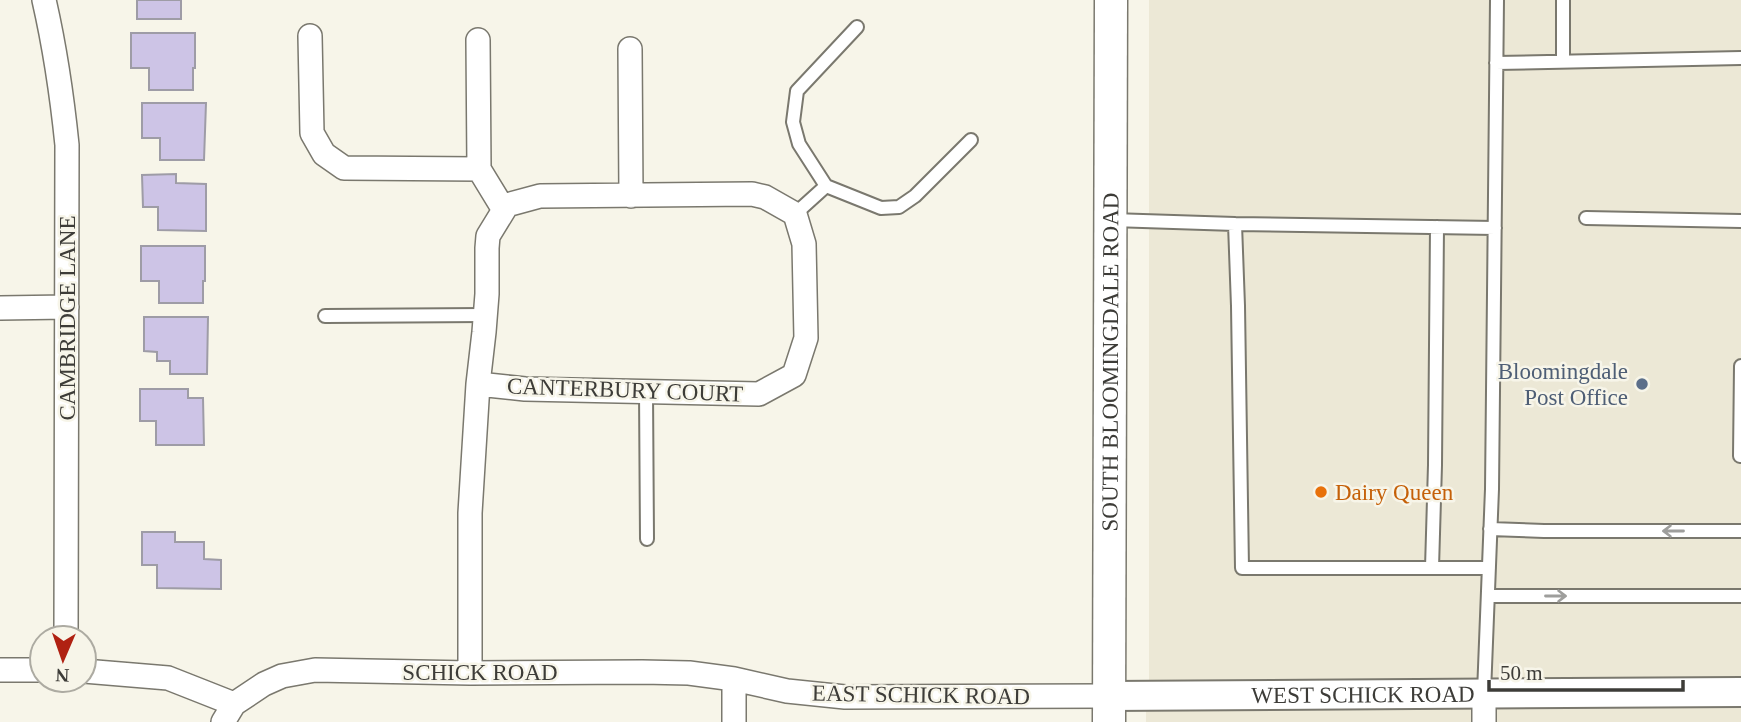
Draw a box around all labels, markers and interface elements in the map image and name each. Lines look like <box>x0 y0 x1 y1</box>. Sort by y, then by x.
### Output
street label: SOUTH BLOOMINGDALE ROAD <box>1097 193 1123 531</box>
street label: CAMBRIDGE LANE <box>55 215 80 421</box>
place label: Bloomingdale Post Office <box>1498 359 1628 410</box>
street label: CANTERBURY COURT <box>507 373 743 407</box>
marker: Bloomingdale Post Office <box>1634 376 1650 392</box>
place label: Dairy Queen <box>1335 480 1454 505</box>
marker: Dairy Queen <box>1313 484 1329 500</box>
one-way arrow <box>1662 524 1685 538</box>
one-way arrow <box>1545 589 1568 603</box>
north arrow <box>28 624 98 694</box>
scale bar <box>1489 648 1683 692</box>
street label: SCHICK ROAD <box>402 660 558 685</box>
text: 50 m <box>1500 661 1543 685</box>
text: N <box>55 665 70 686</box>
street label: EAST SCHICK ROAD <box>812 681 1030 709</box>
street label: WEST SCHICK ROAD <box>1251 681 1475 708</box>

